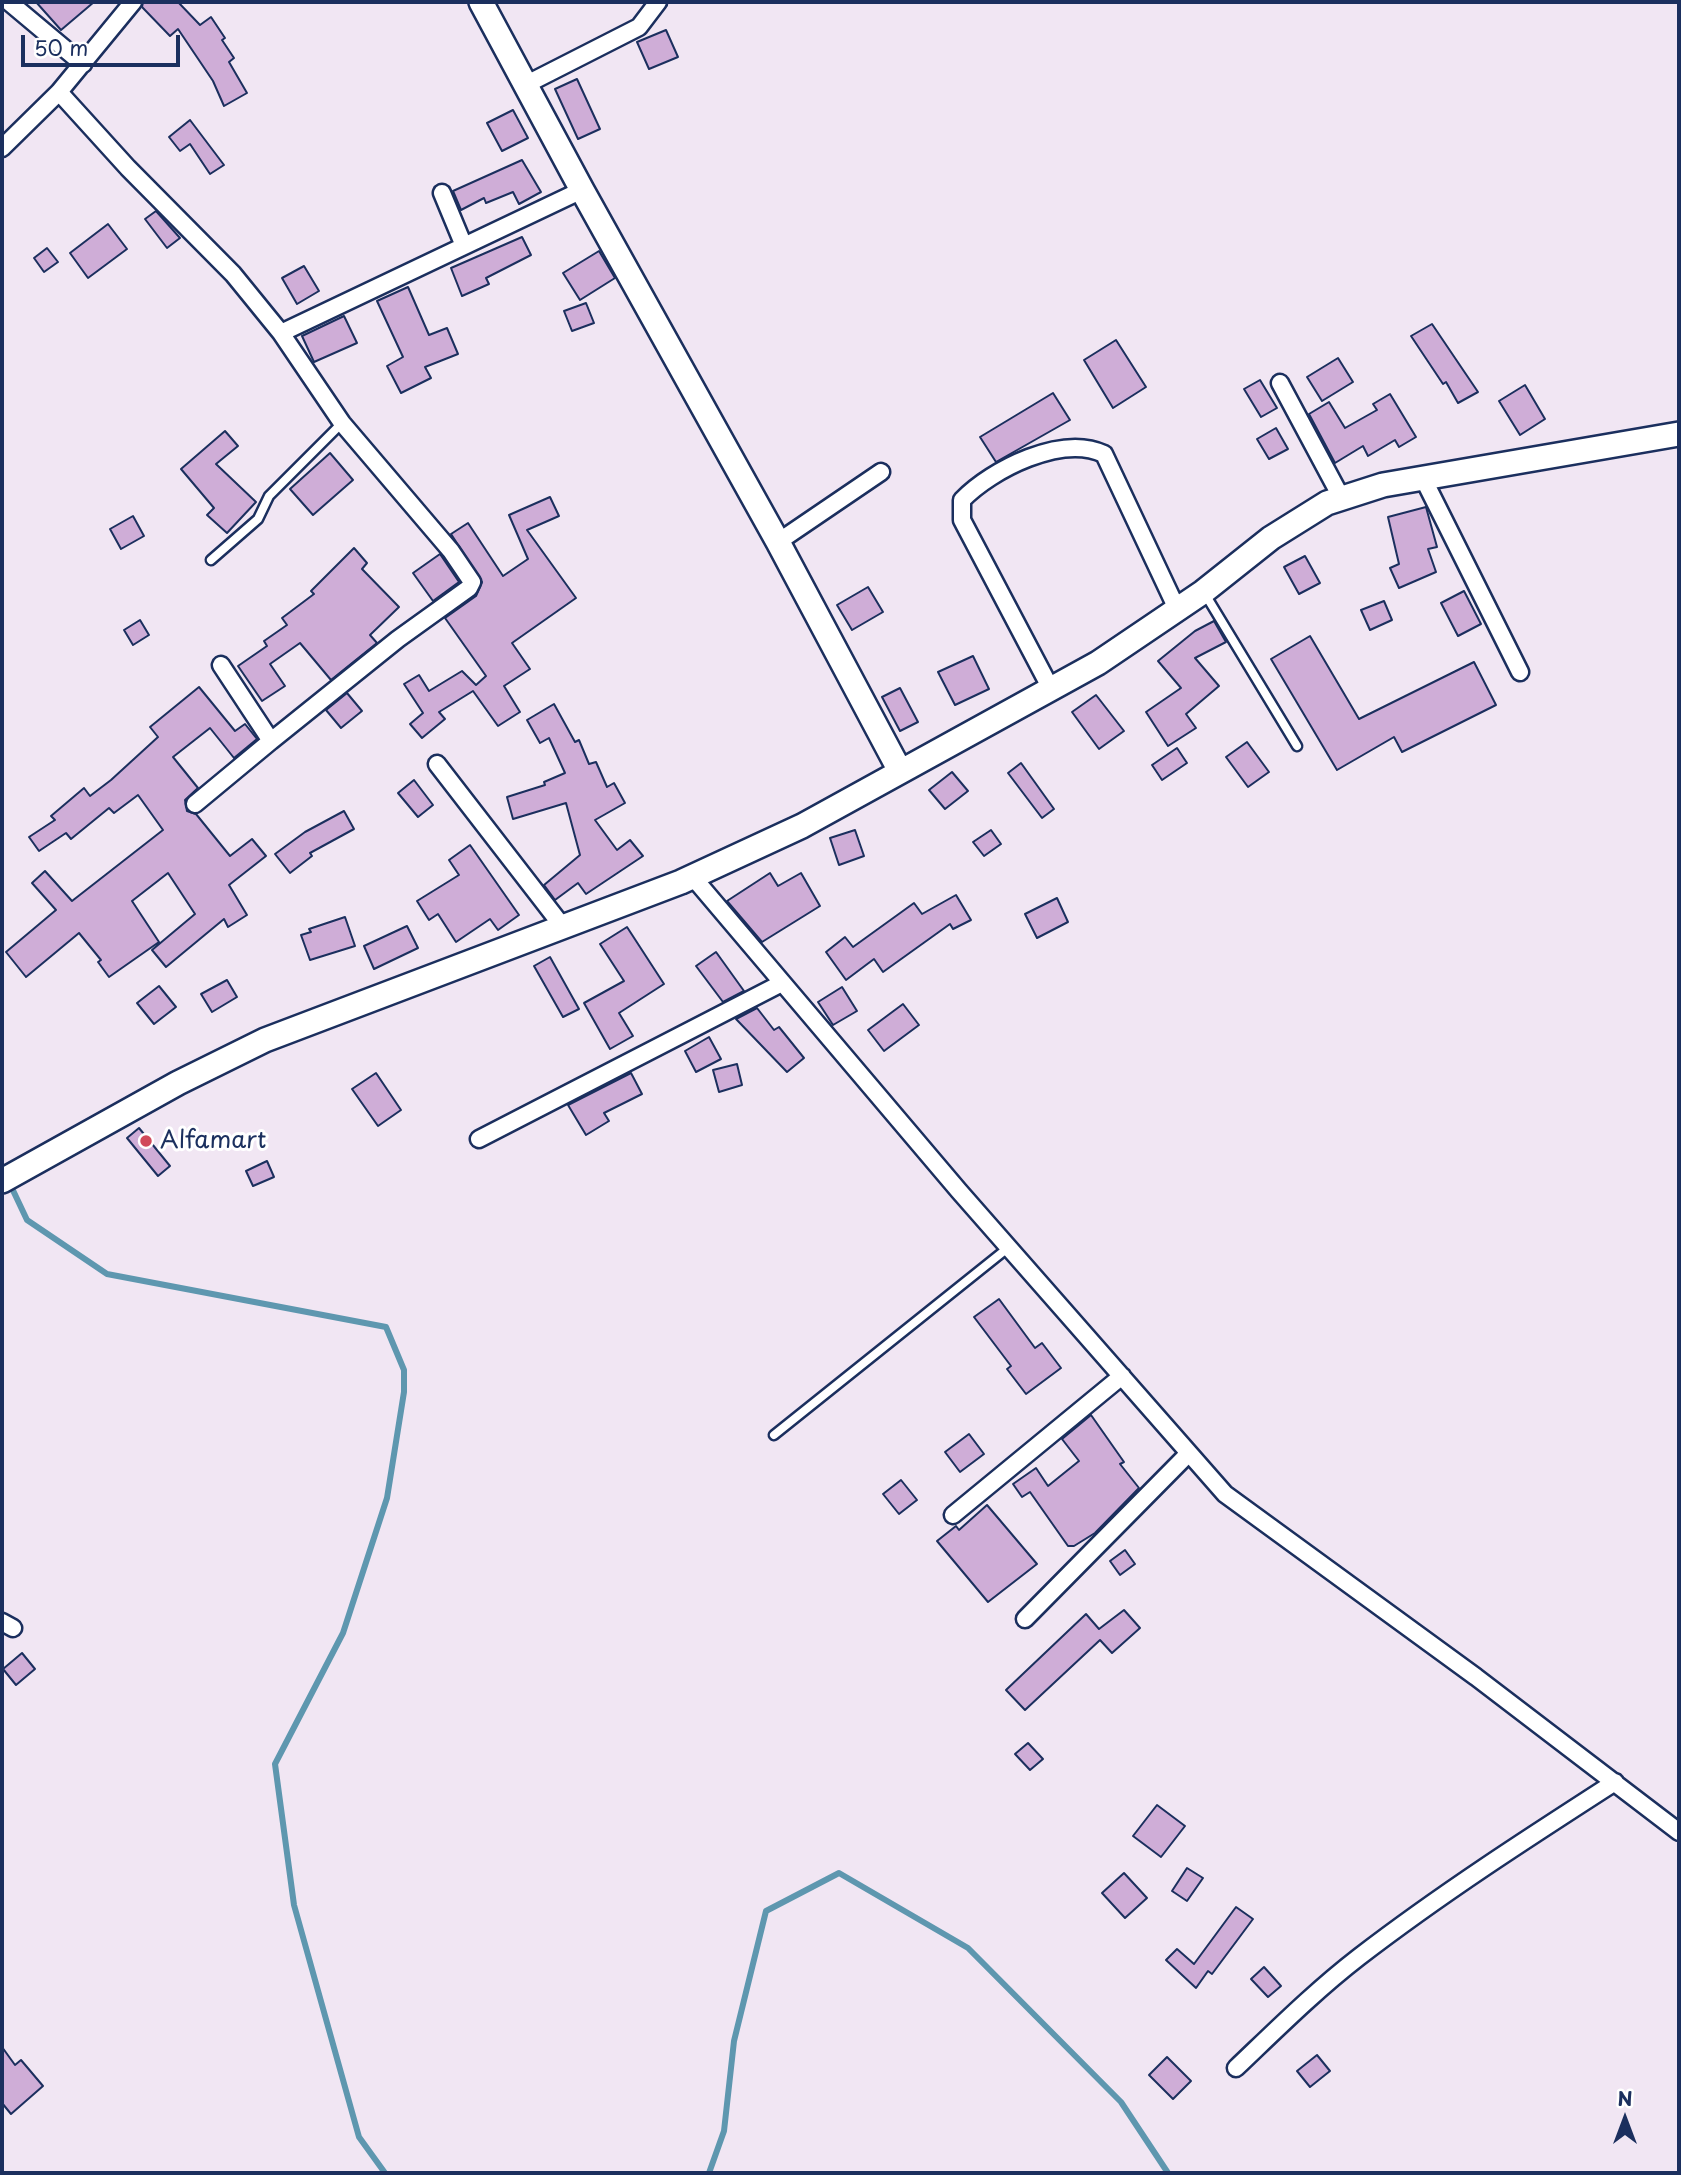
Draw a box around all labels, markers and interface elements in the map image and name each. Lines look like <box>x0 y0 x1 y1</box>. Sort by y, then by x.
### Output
scale bar <box>24 21 184 65</box>
text: 50 m <box>34 31 88 63</box>
place label: Alfamart <box>160 1127 266 1155</box>
marker: Alfamart <box>138 1133 154 1149</box>
north arrow <box>1590 2084 1660 2154</box>
text: N <box>1617 2084 1633 2112</box>

